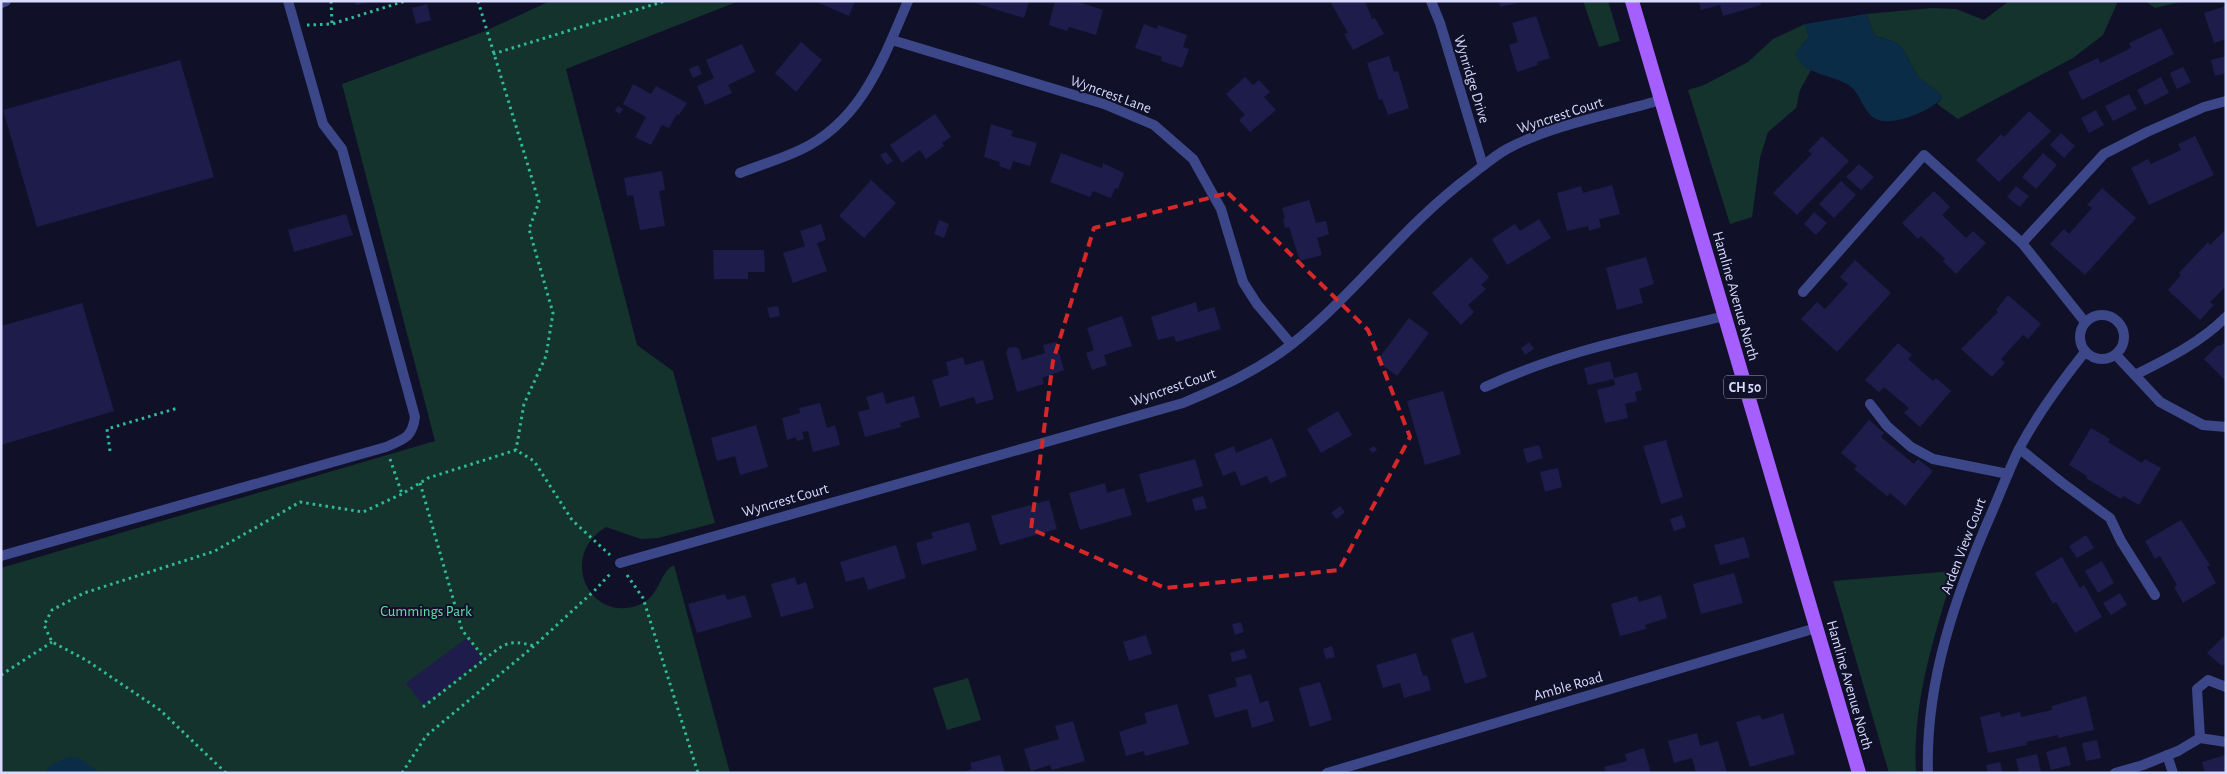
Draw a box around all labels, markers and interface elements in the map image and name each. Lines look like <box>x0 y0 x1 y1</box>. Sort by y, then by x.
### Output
street label: Wynridge Drive <box>1451 33 1492 125</box>
street label: Wyncrest Lane <box>1068 73 1153 116</box>
street label: Wyncrest Court <box>1515 94 1605 136</box>
street label: Hamline Avenue North <box>1710 230 1761 363</box>
street label: Wyncrest Court <box>1128 366 1218 409</box>
road number: CH 50 <box>1724 376 1766 398</box>
street label: Wyncrest Court <box>740 481 830 520</box>
street label: Arden View Court <box>1938 496 1989 596</box>
park label: Cummings Park <box>380 604 472 619</box>
street label: Hamline Avenue North <box>1824 619 1875 752</box>
street label: Amble Road <box>1532 669 1605 703</box>

